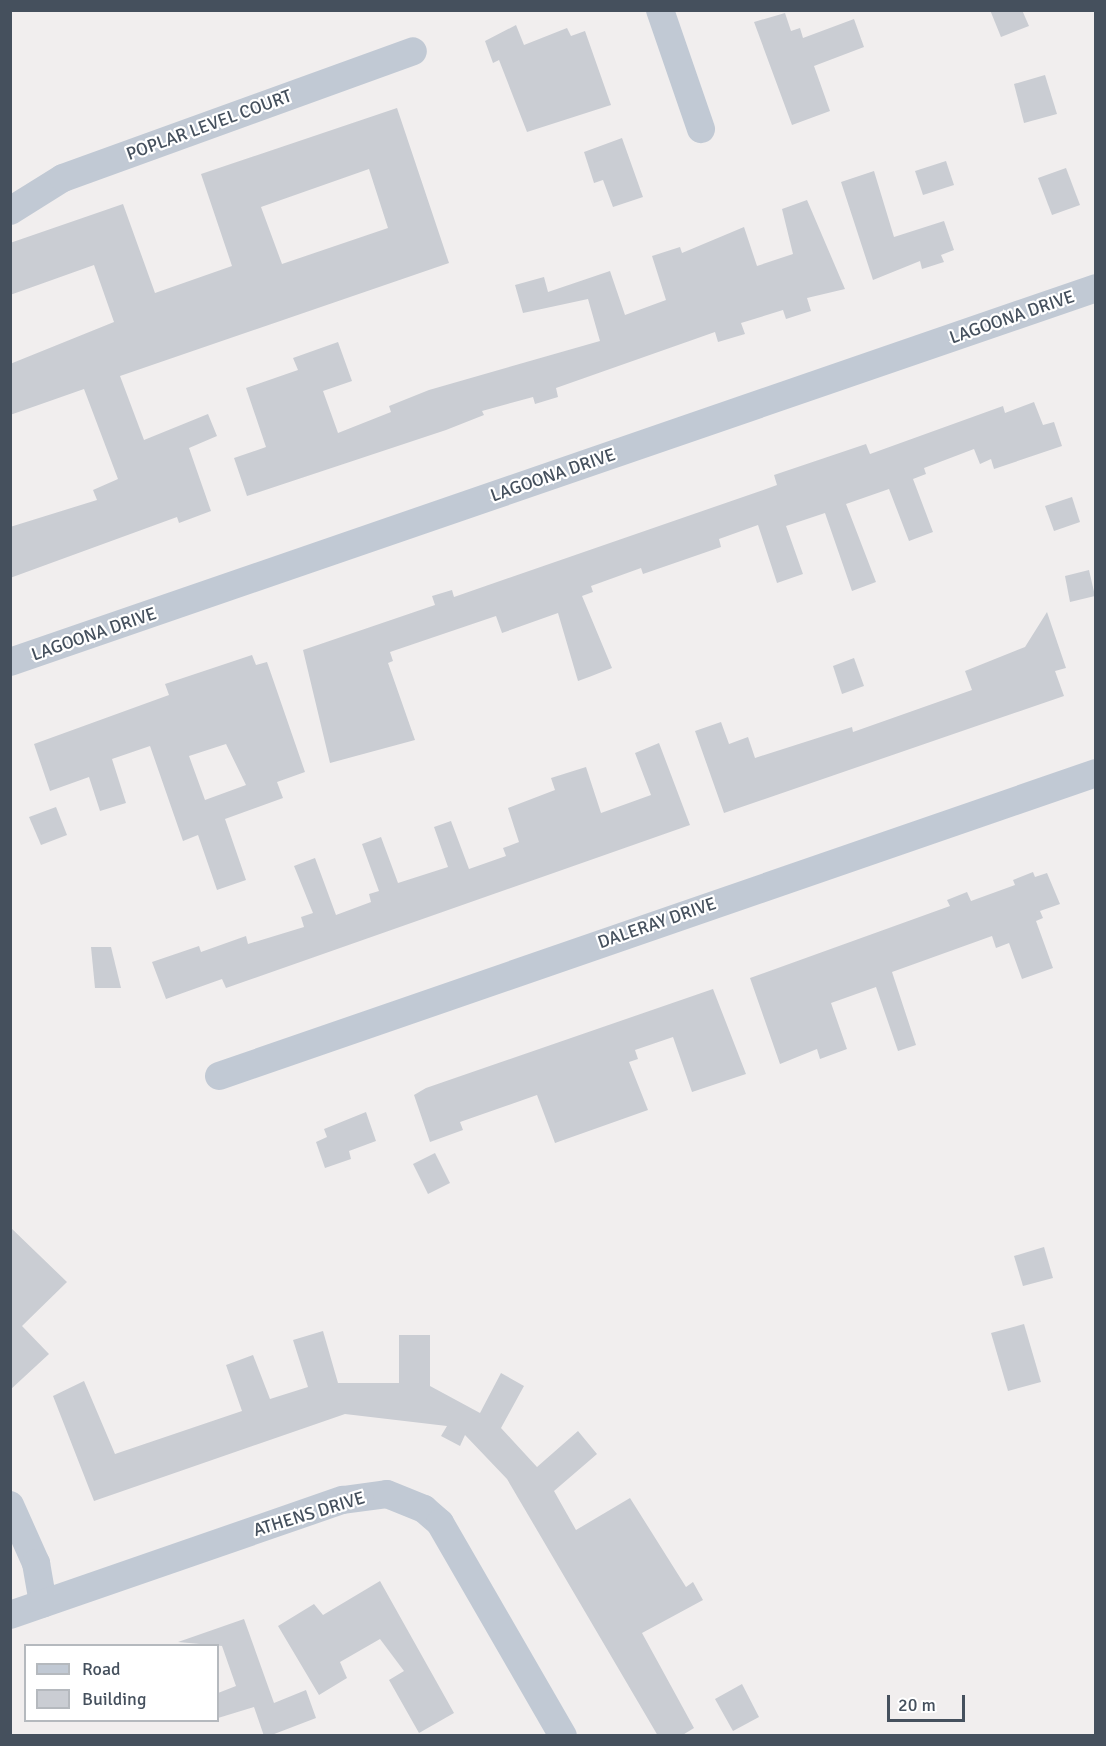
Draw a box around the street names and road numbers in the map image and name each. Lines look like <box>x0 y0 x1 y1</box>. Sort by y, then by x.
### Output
street label: POPLAR LEVEL COURT <box>123 85 295 165</box>
street label: LAGOONA DRIVE <box>947 286 1077 348</box>
street label: LAGOONA DRIVE <box>488 444 618 506</box>
street label: LAGOONA DRIVE <box>29 603 159 665</box>
street label: DALERAY DRIVE <box>595 893 719 953</box>
street label: ATHENS DRIVE <box>251 1487 367 1541</box>

